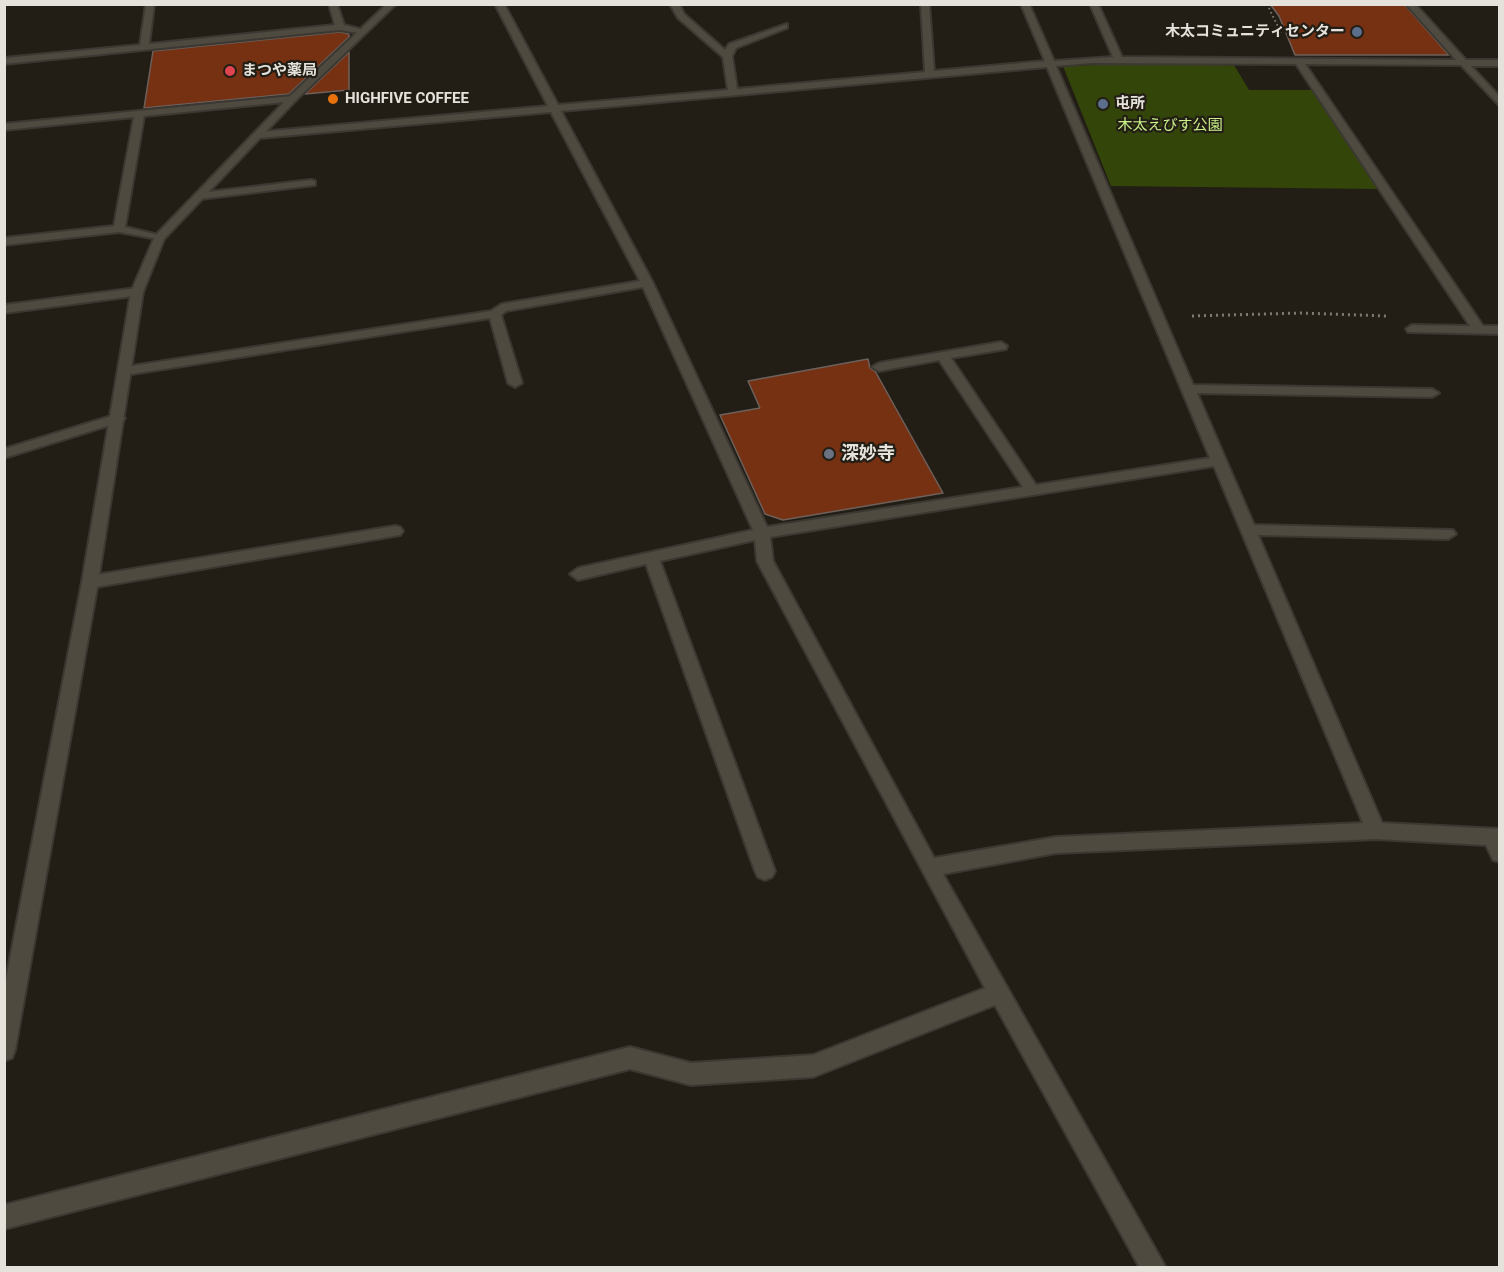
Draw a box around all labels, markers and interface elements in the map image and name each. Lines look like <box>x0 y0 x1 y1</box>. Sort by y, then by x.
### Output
place label: 木太コミュニティセンター <box>1165 23 1345 41</box>
marker: 木太コミュニティセンター <box>1350 25 1364 39</box>
place label: まつや薬局 <box>242 62 317 80</box>
marker: まつや薬局 <box>223 64 237 78</box>
place label: HIGHFIVE COFFEE <box>345 90 469 108</box>
marker: HIGHFIVE COFFEE <box>326 92 340 106</box>
place label: 屯所 <box>1115 95 1145 113</box>
marker: 屯所 <box>1096 97 1110 111</box>
park label: 木太えびす公園 <box>1118 117 1222 135</box>
place label: 深妙寺 <box>841 443 895 465</box>
marker: 深妙寺 <box>822 447 836 461</box>

